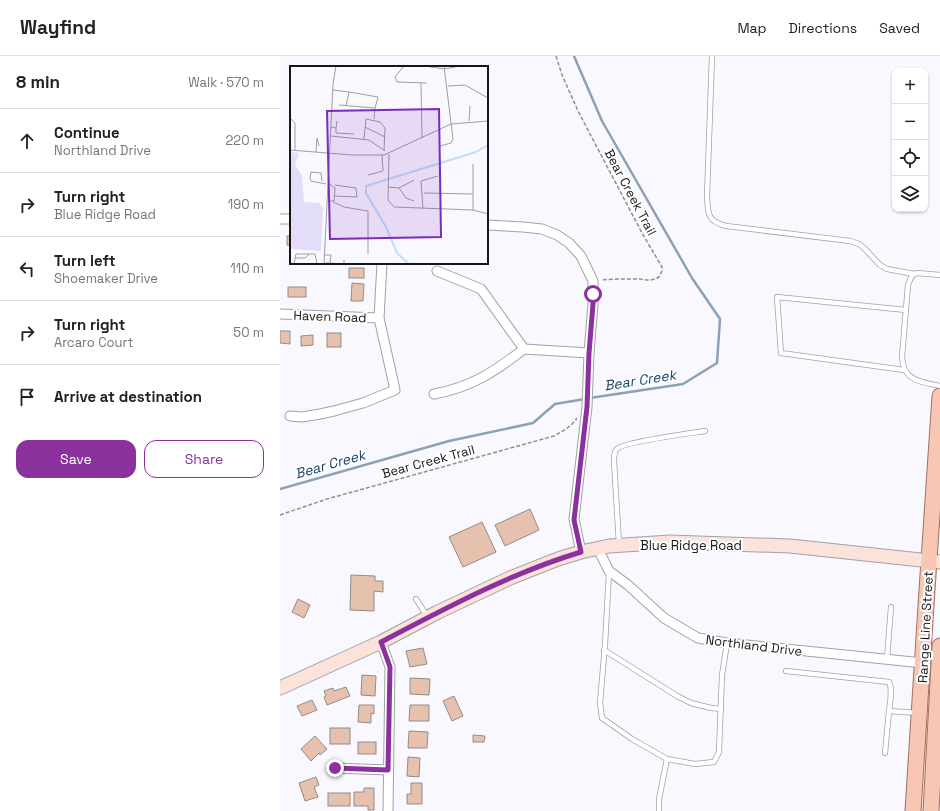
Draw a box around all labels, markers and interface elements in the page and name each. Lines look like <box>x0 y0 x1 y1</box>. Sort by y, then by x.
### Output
text: Wayfind <box>20 15 96 40</box>
text: Map <box>737 19 767 37</box>
text: Directions <box>789 19 857 37</box>
text: Saved <box>879 19 920 37</box>
inset map <box>290 66 488 264</box>
map controls <box>892 68 928 212</box>
button: + <box>892 68 928 104</box>
text: 8 min <box>16 71 60 93</box>
text: Walk · 570 m <box>188 74 264 91</box>
button: − <box>892 104 928 140</box>
text: Continue <box>54 123 120 142</box>
icon: ahead <box>16 130 38 152</box>
text: 220 m <box>225 132 264 149</box>
button: locate <box>892 140 928 176</box>
text: Northland Drive <box>54 142 151 159</box>
street label: Bear Creek Trail <box>601 146 661 238</box>
button: layers <box>892 176 928 212</box>
text: Turn right <box>54 187 125 206</box>
icon: right <box>16 194 38 216</box>
text: 190 m <box>228 196 264 213</box>
text: Blue Ridge Road <box>54 206 156 223</box>
text: Turn left <box>54 251 116 270</box>
icon: left <box>16 258 38 280</box>
text: 110 m <box>230 260 264 277</box>
text: Shoemaker Drive <box>54 270 158 287</box>
route start <box>584 285 602 303</box>
street label: Haven Road <box>293 307 367 326</box>
text: Turn right <box>54 315 125 334</box>
icon: right <box>16 322 38 344</box>
text: 50 m <box>233 324 264 341</box>
text: Arcaro Court <box>54 334 133 351</box>
water label: Bear Creek <box>603 365 679 395</box>
icon: arrive <box>16 386 38 408</box>
text: Arrive at destination <box>54 387 202 406</box>
button: Save <box>16 440 136 478</box>
button: Share <box>144 440 264 478</box>
street label: Bear Creek Trail <box>380 441 477 482</box>
water label: Bear Creek <box>293 445 369 483</box>
street label: Blue Ridge Road <box>640 537 742 554</box>
street label: Range Line Street <box>914 571 937 683</box>
street label: Northland Drive <box>705 631 803 660</box>
route end <box>326 759 344 777</box>

